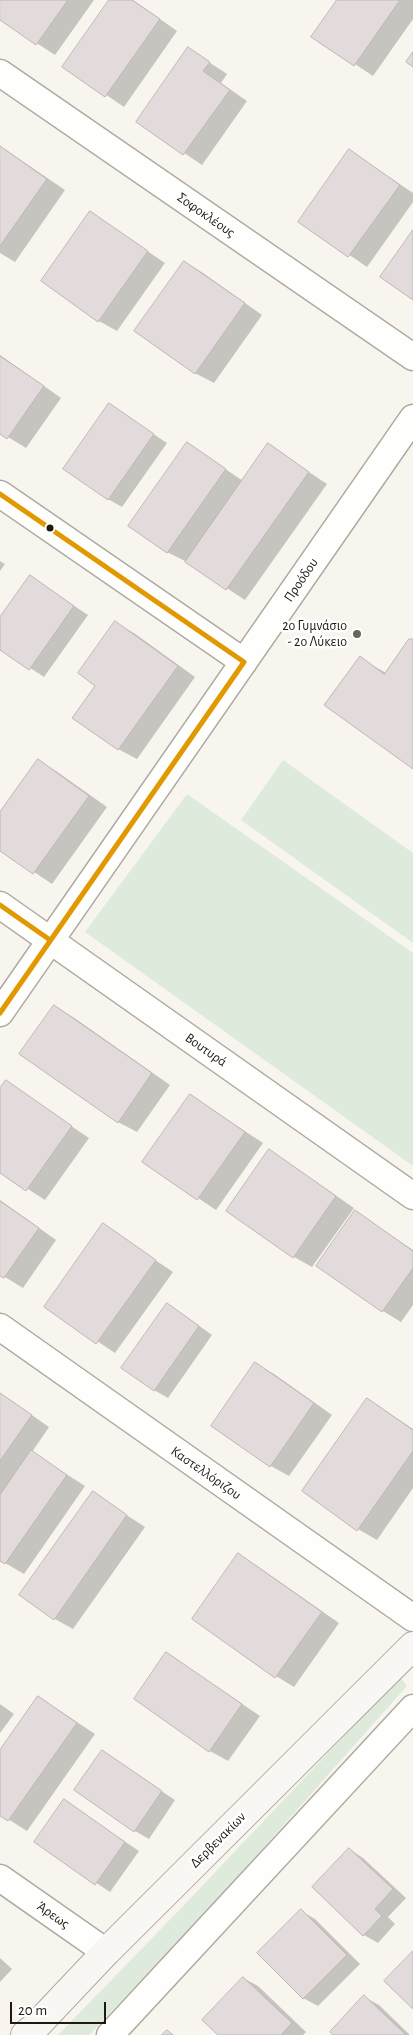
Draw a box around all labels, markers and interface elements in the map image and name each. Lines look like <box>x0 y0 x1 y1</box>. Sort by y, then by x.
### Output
street label: Σοφοκλέους <box>174 189 238 241</box>
unlabelled marker <box>45 523 55 533</box>
street label: Προόδου <box>280 555 322 605</box>
place label: 2ο Γυμνάσιο - 2ο Λύκειο <box>282 618 347 650</box>
marker: 2ο Γυμνάσιο - 2ο Λύκειο <box>351 628 363 640</box>
street label: Βουτυρά <box>182 1029 230 1071</box>
street label: Καστελλόριζου <box>168 1443 244 1503</box>
street label: Δερβενακίων <box>187 1809 249 1871</box>
street label: Άρεως <box>33 1898 73 1932</box>
scale bar <box>12 1992 109 2024</box>
text: 20 m <box>18 2003 47 2018</box>

